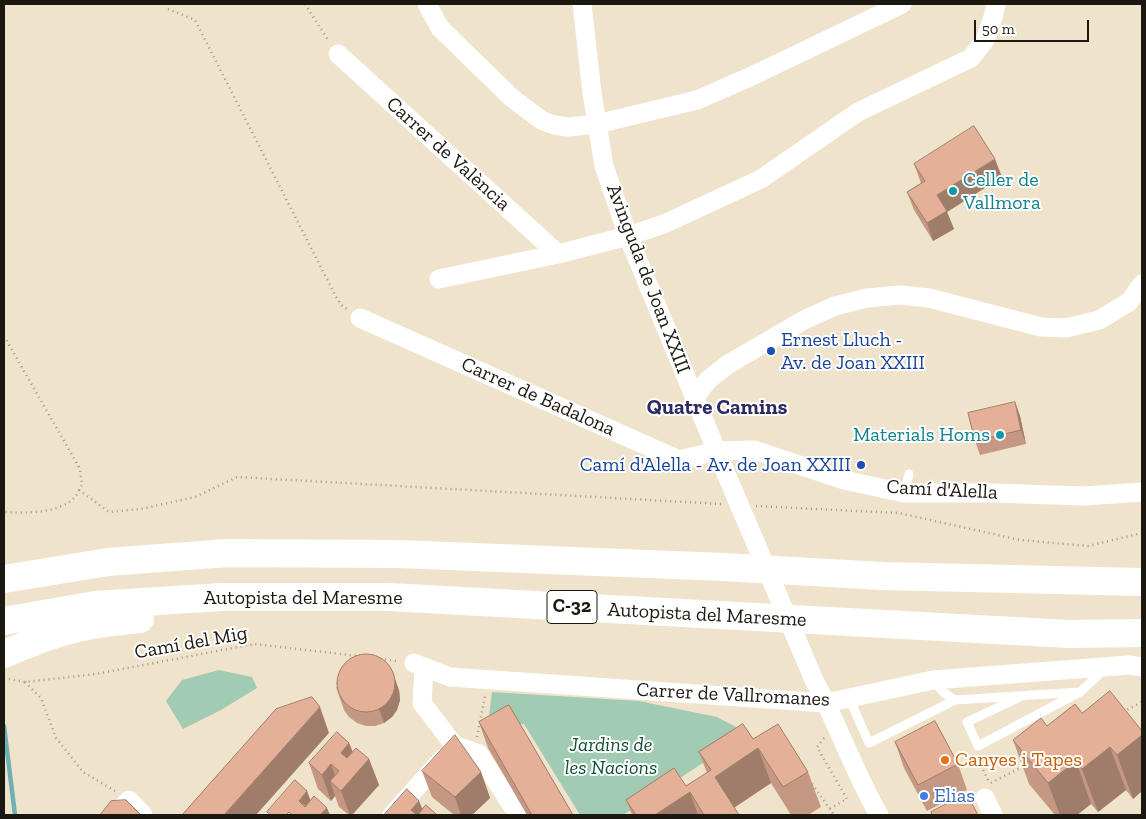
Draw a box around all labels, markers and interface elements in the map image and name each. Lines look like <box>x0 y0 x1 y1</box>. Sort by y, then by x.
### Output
scale bar <box>976 10 1091 42</box>
text: 50 m <box>982 20 1015 38</box>
street label: Carrer de València <box>381 92 515 216</box>
place label: Celler de Vallmora <box>963 168 1041 215</box>
street label: Avinguda de Joan XXIII <box>601 181 695 377</box>
marker: Celler de Vallmora <box>947 185 959 197</box>
place label: Ernest Lluch - Av. de Joan XXIII <box>781 328 925 375</box>
marker: Ernest Lluch - Av. de Joan XXIII <box>765 345 777 357</box>
street label: Carrer de Badalona <box>457 352 619 442</box>
district label: Quatre Camins <box>647 395 787 421</box>
place label: Materials Homs <box>853 423 990 447</box>
marker: Materials Homs <box>994 429 1006 441</box>
place label: Camí d'Alella - Av. de Joan XXIII <box>580 453 851 477</box>
marker: Camí d'Alella - Av. de Joan XXIII <box>855 459 867 471</box>
street label: Camí d'Alella <box>886 475 998 505</box>
street label: Autopista del Maresme <box>203 586 403 610</box>
road number: C-32 <box>547 590 597 624</box>
street label: Autopista del Maresme <box>607 598 807 632</box>
street label: Camí del Mig <box>133 621 249 665</box>
street label: Carrer de Vallromanes <box>636 678 830 712</box>
park label: Jardins de les Nacions <box>565 733 657 780</box>
place label: Canyes i Tapes <box>955 748 1082 772</box>
marker: Canyes i Tapes <box>939 754 951 766</box>
place label: Elias <box>934 784 975 808</box>
marker: Elias <box>918 790 930 802</box>

